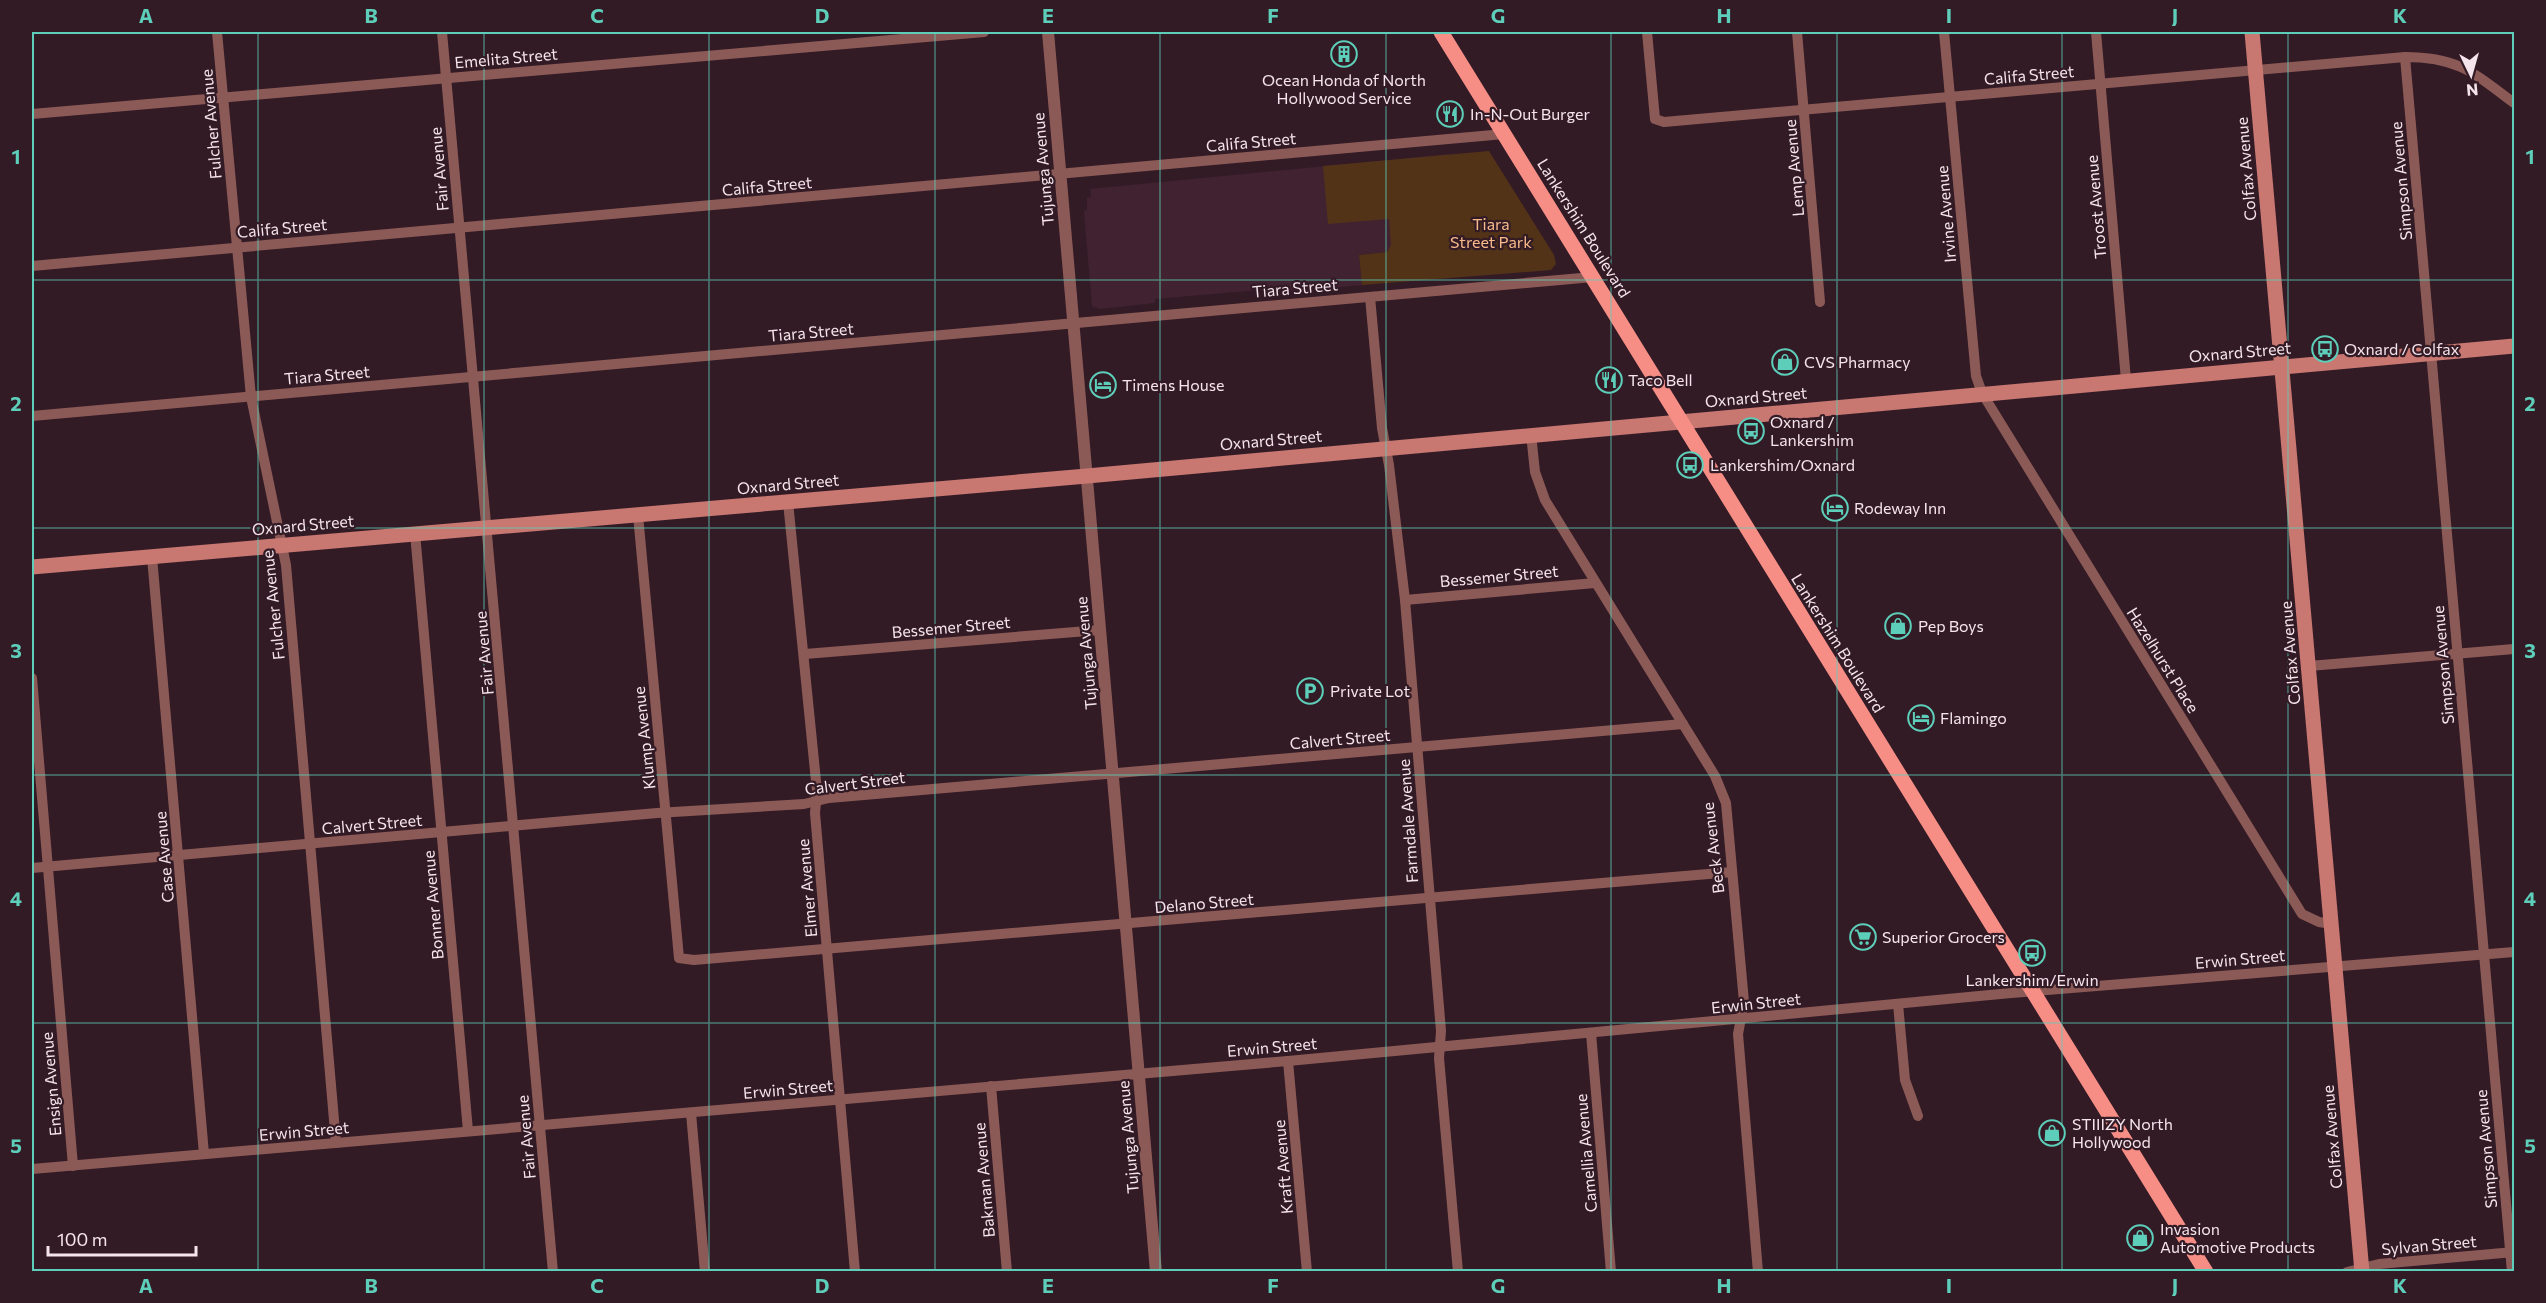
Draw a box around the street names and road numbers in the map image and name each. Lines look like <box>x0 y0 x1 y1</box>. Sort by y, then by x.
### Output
street label: Emelita Street <box>454 43 559 71</box>
street label: Califa Street <box>1983 61 2075 88</box>
street label: Fulcher Avenue <box>196 68 225 180</box>
street label: Tujunga Avenue <box>1028 112 1057 226</box>
street label: Colfax Avenue <box>2232 116 2259 222</box>
street label: Lemp Avenue <box>1780 119 1807 217</box>
street label: Simpson Avenue <box>2386 121 2415 241</box>
street label: Fair Avenue <box>425 126 452 212</box>
street label: Califa Street <box>1205 128 1297 155</box>
street label: Troost Avenue <box>2081 154 2110 260</box>
street label: Lankershim Boulevard <box>1534 155 1635 301</box>
street label: Irvine Avenue <box>1932 165 1959 263</box>
street label: Califa Street <box>721 172 813 199</box>
street label: Califa Street <box>236 214 328 241</box>
street label: Tiara Street <box>1251 274 1339 301</box>
street label: Tiara Street <box>767 318 855 345</box>
street label: Oxnard Street <box>2188 338 2292 365</box>
street label: Tiara Street <box>283 361 371 388</box>
street label: Oxnard Street <box>1704 383 1808 410</box>
street label: Oxnard Street <box>1219 426 1323 453</box>
street label: Oxnard Street <box>736 470 840 497</box>
street label: Oxnard Street <box>251 511 355 538</box>
street label: Fulcher Avenue <box>257 549 288 661</box>
street label: Bessemer Street <box>1439 561 1559 590</box>
street label: Lankershim Boulevard <box>1788 570 1889 716</box>
street label: Tujunga Avenue <box>1071 596 1100 710</box>
street label: Colfax Avenue <box>2276 600 2303 706</box>
street label: Hazelhurst Place <box>2123 604 2203 716</box>
street label: Simpson Avenue <box>2428 605 2457 725</box>
street label: Fair Avenue <box>470 610 497 696</box>
street label: Bessemer Street <box>891 612 1011 641</box>
street label: Klump Avenue <box>629 686 658 791</box>
street label: Calvert Street <box>1289 725 1392 752</box>
street label: Farmdale Avenue <box>1394 758 1421 884</box>
street label: Calvert Street <box>804 767 907 798</box>
street label: Beck Avenue <box>1697 801 1728 895</box>
street label: Calvert Street <box>321 810 424 837</box>
street label: Case Avenue <box>150 811 177 903</box>
street label: Elmer Avenue <box>793 838 820 938</box>
street label: Bonner Avenue <box>418 850 447 960</box>
street label: Delano Street <box>1153 889 1255 916</box>
street label: Erwin Street <box>2194 945 2286 972</box>
street label: Erwin Street <box>1710 988 1802 1017</box>
street label: Ensign Avenue <box>36 1031 65 1137</box>
street label: Erwin Street <box>1226 1033 1318 1060</box>
street label: Erwin Street <box>742 1075 834 1102</box>
street label: Tujunga Avenue <box>1113 1080 1142 1194</box>
street label: Colfax Avenue <box>2318 1084 2345 1190</box>
street label: Simpson Avenue <box>2471 1089 2500 1209</box>
street label: Camellia Avenue <box>1571 1093 1600 1213</box>
street label: Fair Avenue <box>512 1094 539 1180</box>
street label: Erwin Street <box>258 1117 350 1144</box>
street label: Kraft Avenue <box>1269 1119 1296 1215</box>
street label: Bakman Avenue <box>969 1122 998 1238</box>
street label: Sylvan Street <box>2381 1231 2478 1258</box>

